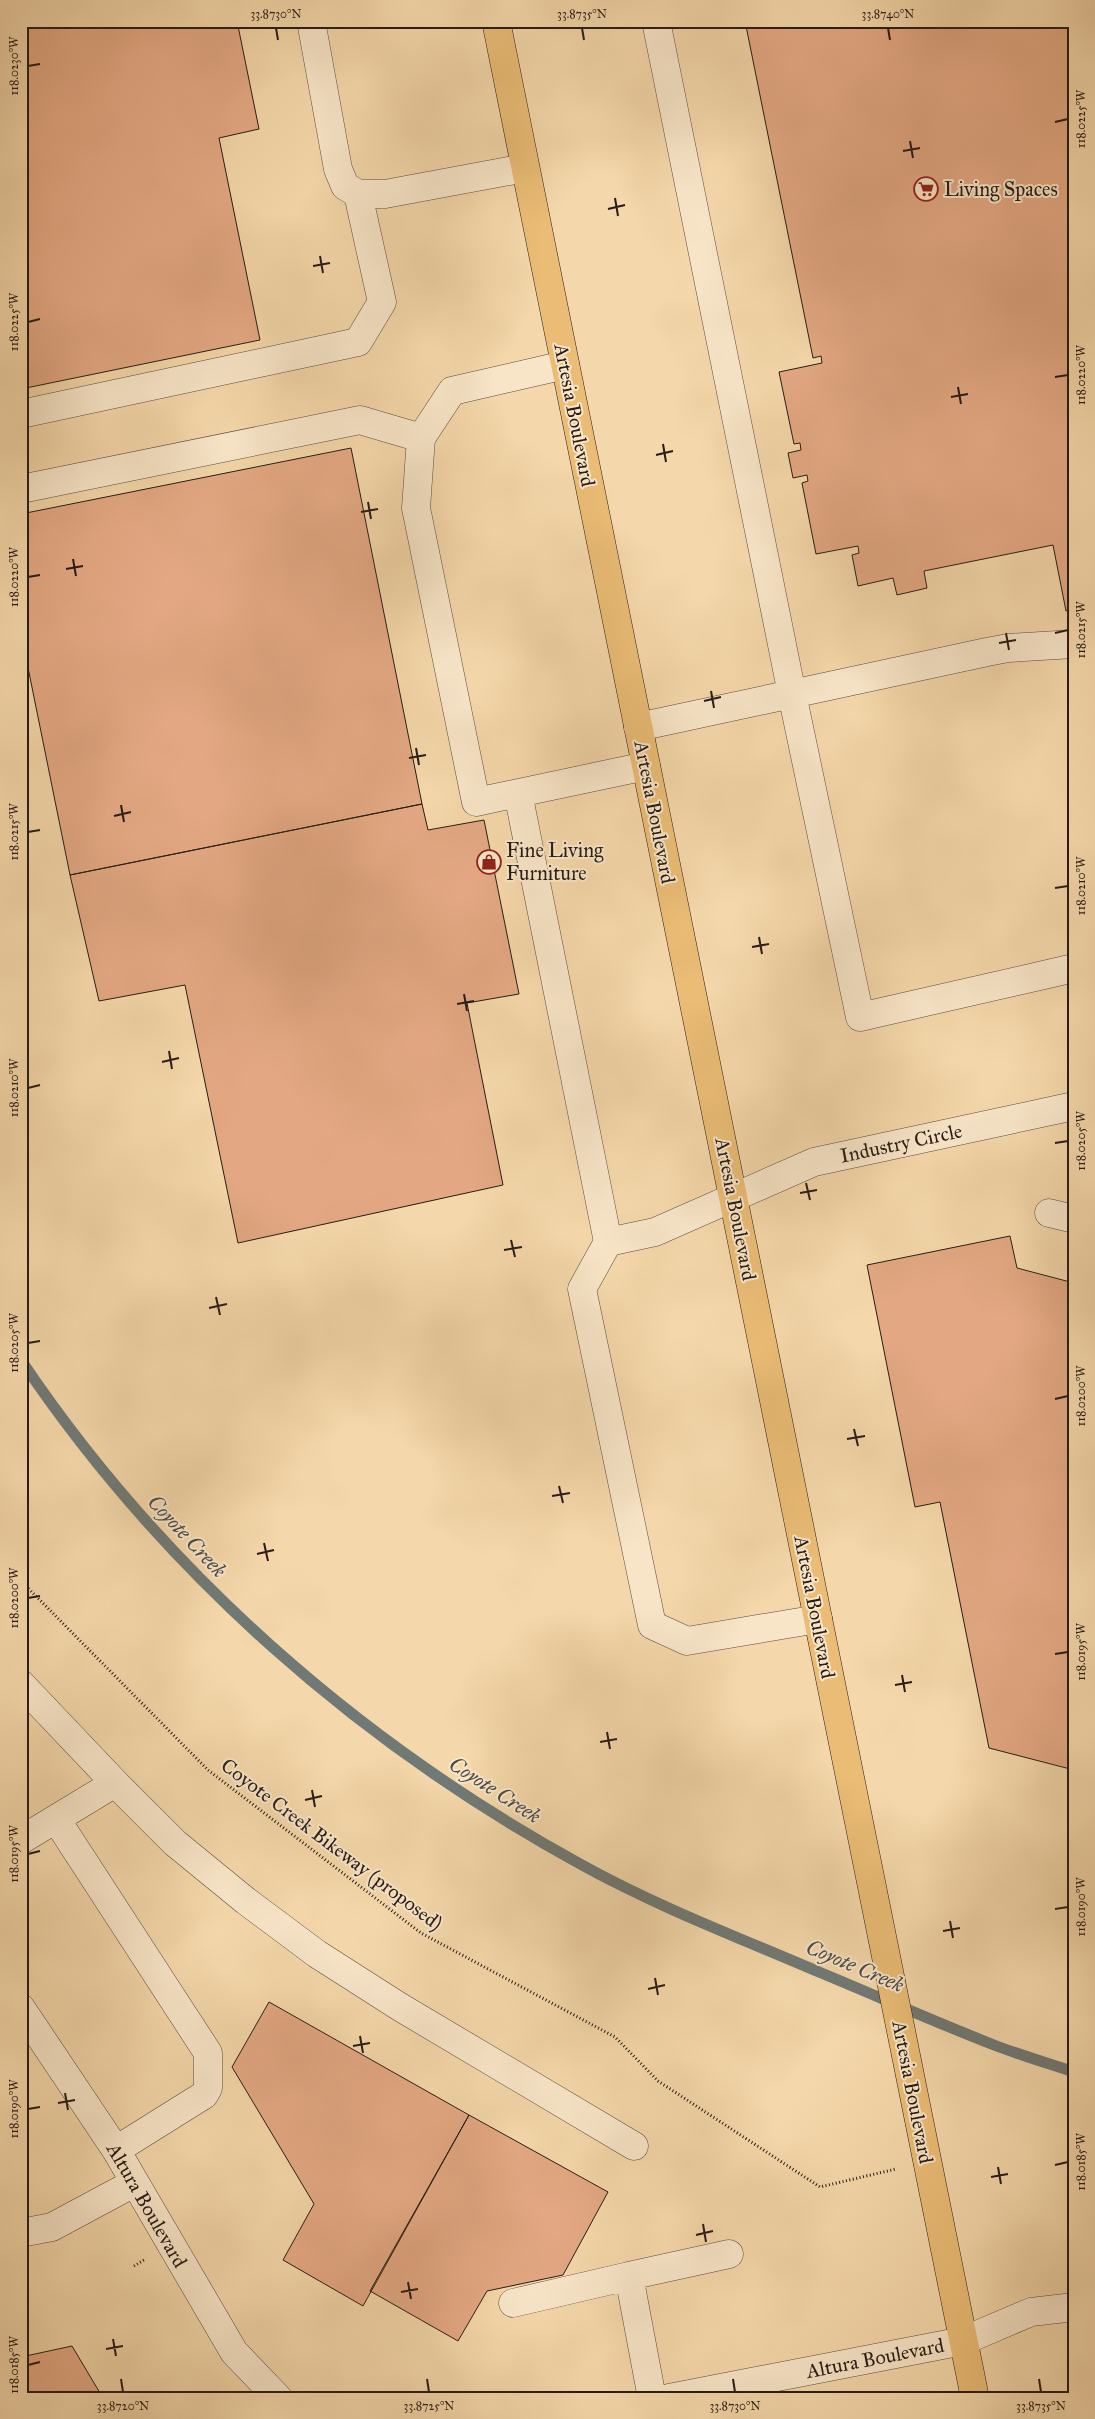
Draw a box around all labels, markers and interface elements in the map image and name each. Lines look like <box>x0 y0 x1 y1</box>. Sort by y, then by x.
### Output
text: 33.8730°N <box>250 7 302 21</box>
text: 33.8735°N <box>557 7 607 21</box>
text: 33.8740°N <box>862 7 914 21</box>
text: 118.0230°W <box>7 36 21 95</box>
text: 118.0225°W <box>1074 89 1088 148</box>
supermarket icon: Living Spaces <box>913 176 939 202</box>
place label: Living Spaces <box>944 177 1058 202</box>
text: 118.0225°W <box>7 292 21 351</box>
street label: Artesia Boulevard <box>549 341 601 488</box>
text: 118.0220°W <box>1074 344 1088 405</box>
text: 118.0220°W <box>7 546 21 607</box>
text: 118.0215°W <box>1074 601 1088 659</box>
street label: Artesia Boulevard <box>629 738 681 885</box>
text: 118.0215°W <box>7 803 21 861</box>
place label: Fine Living Furniture <box>506 838 604 885</box>
shop icon: Fine Living Furniture <box>476 849 502 875</box>
text: 118.0210°W <box>1074 856 1088 915</box>
text: 118.0210°W <box>7 1058 21 1117</box>
text: 118.0205°W <box>1074 1111 1088 1171</box>
street label: Industry Circle <box>838 1118 964 1168</box>
street label: Artesia Boulevard <box>710 1135 762 1282</box>
text: 118.0205°W <box>7 1313 21 1373</box>
text: 118.0200°W <box>1074 1365 1088 1426</box>
water label: Coyote Creek <box>142 1489 232 1583</box>
street label: Artesia Boulevard <box>789 1533 841 1680</box>
text: 118.0200°W <box>7 1567 21 1628</box>
text: 118.0195°W <box>1074 1623 1088 1681</box>
water label: Coyote Creek <box>444 1751 546 1830</box>
street label: Coyote Creek Bikeway (proposed) <box>216 1753 447 1936</box>
text: 118.0195°W <box>7 1825 21 1883</box>
text: 118.0190°W <box>1074 1877 1088 1937</box>
water label: Coyote Creek <box>802 1934 909 1999</box>
street label: Artesia Boulevard <box>887 2018 939 2165</box>
text: 118.0190°W <box>7 2079 21 2139</box>
text: 118.0185°W <box>1074 2133 1088 2191</box>
street label: Altura Boulevard <box>101 2138 192 2272</box>
street label: Altura Boulevard <box>803 2333 946 2383</box>
text: 118.0185°W <box>7 2336 21 2394</box>
text: 33.8720°N <box>97 2399 149 2413</box>
text: 33.8725°N <box>404 2399 454 2413</box>
text: 33.8730°N <box>709 2399 761 2413</box>
text: 33.8735°N <box>1016 2399 1066 2413</box>

